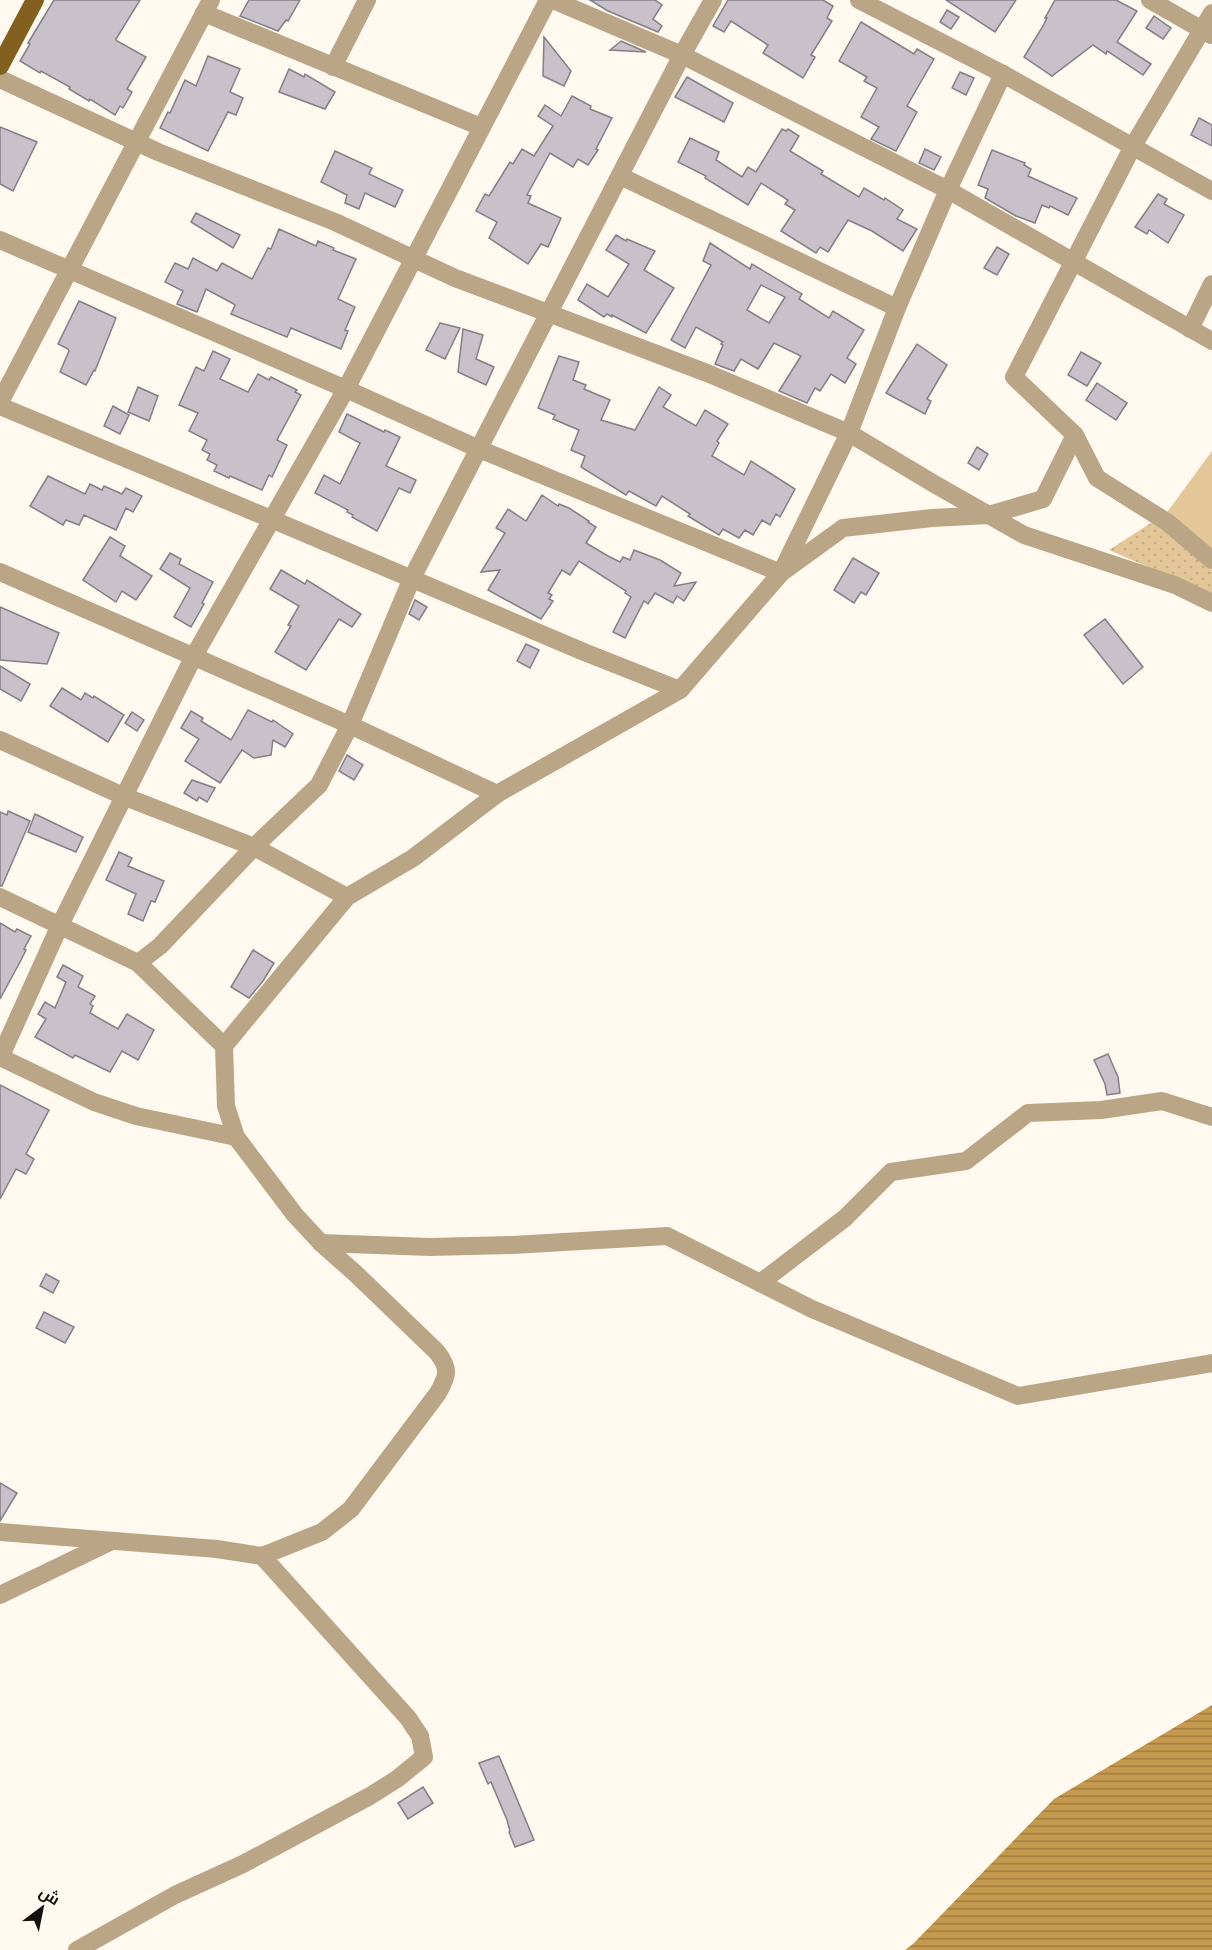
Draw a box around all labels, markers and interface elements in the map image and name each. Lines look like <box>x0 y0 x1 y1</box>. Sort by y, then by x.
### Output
north arrow <box>12 1878 72 1938</box>
text: ش <box>36 1882 63 1909</box>

